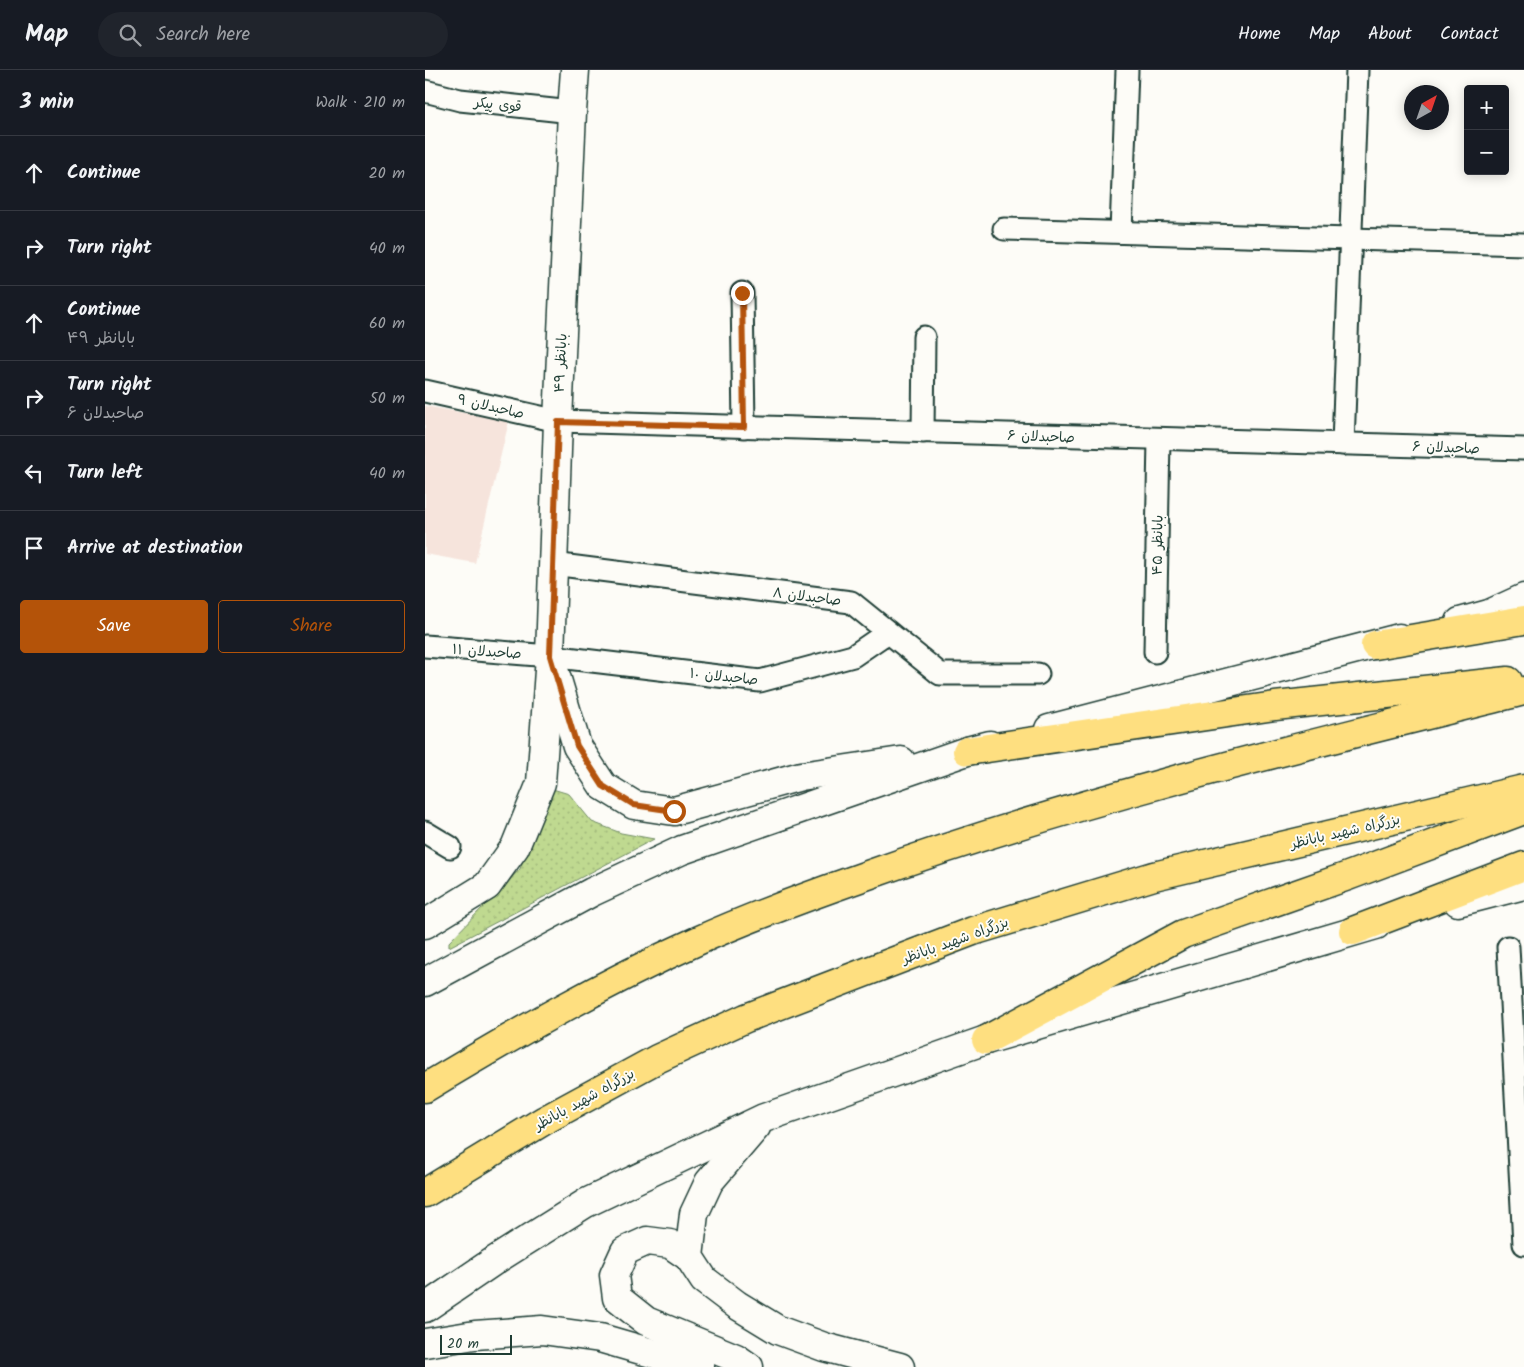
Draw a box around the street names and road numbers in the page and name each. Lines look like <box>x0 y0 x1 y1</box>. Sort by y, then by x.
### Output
street label: قوی پیکر <box>472 91 523 118</box>
street label: بابانظر ۴۹ <box>548 333 574 393</box>
street label: صاحبدلان ۹ <box>455 389 526 425</box>
street label: صاحبدلان ۶ <box>1007 425 1075 449</box>
street label: صاحبدلان ۶ <box>1412 436 1480 460</box>
street label: بابانظر ۴۵ <box>1146 515 1170 576</box>
street label: صاحبدلان ۸ <box>771 582 842 612</box>
street label: صاحبدلان ۱۱ <box>452 639 522 665</box>
street label: صاحبدلان ۱۰ <box>689 662 759 692</box>
street label: بزرگراه شهید بابانظر <box>1287 809 1402 856</box>
street label: بزرگراه شهید بابانظر <box>898 911 1012 971</box>
street label: بزرگراه شهید بابانظر <box>529 1063 639 1137</box>

